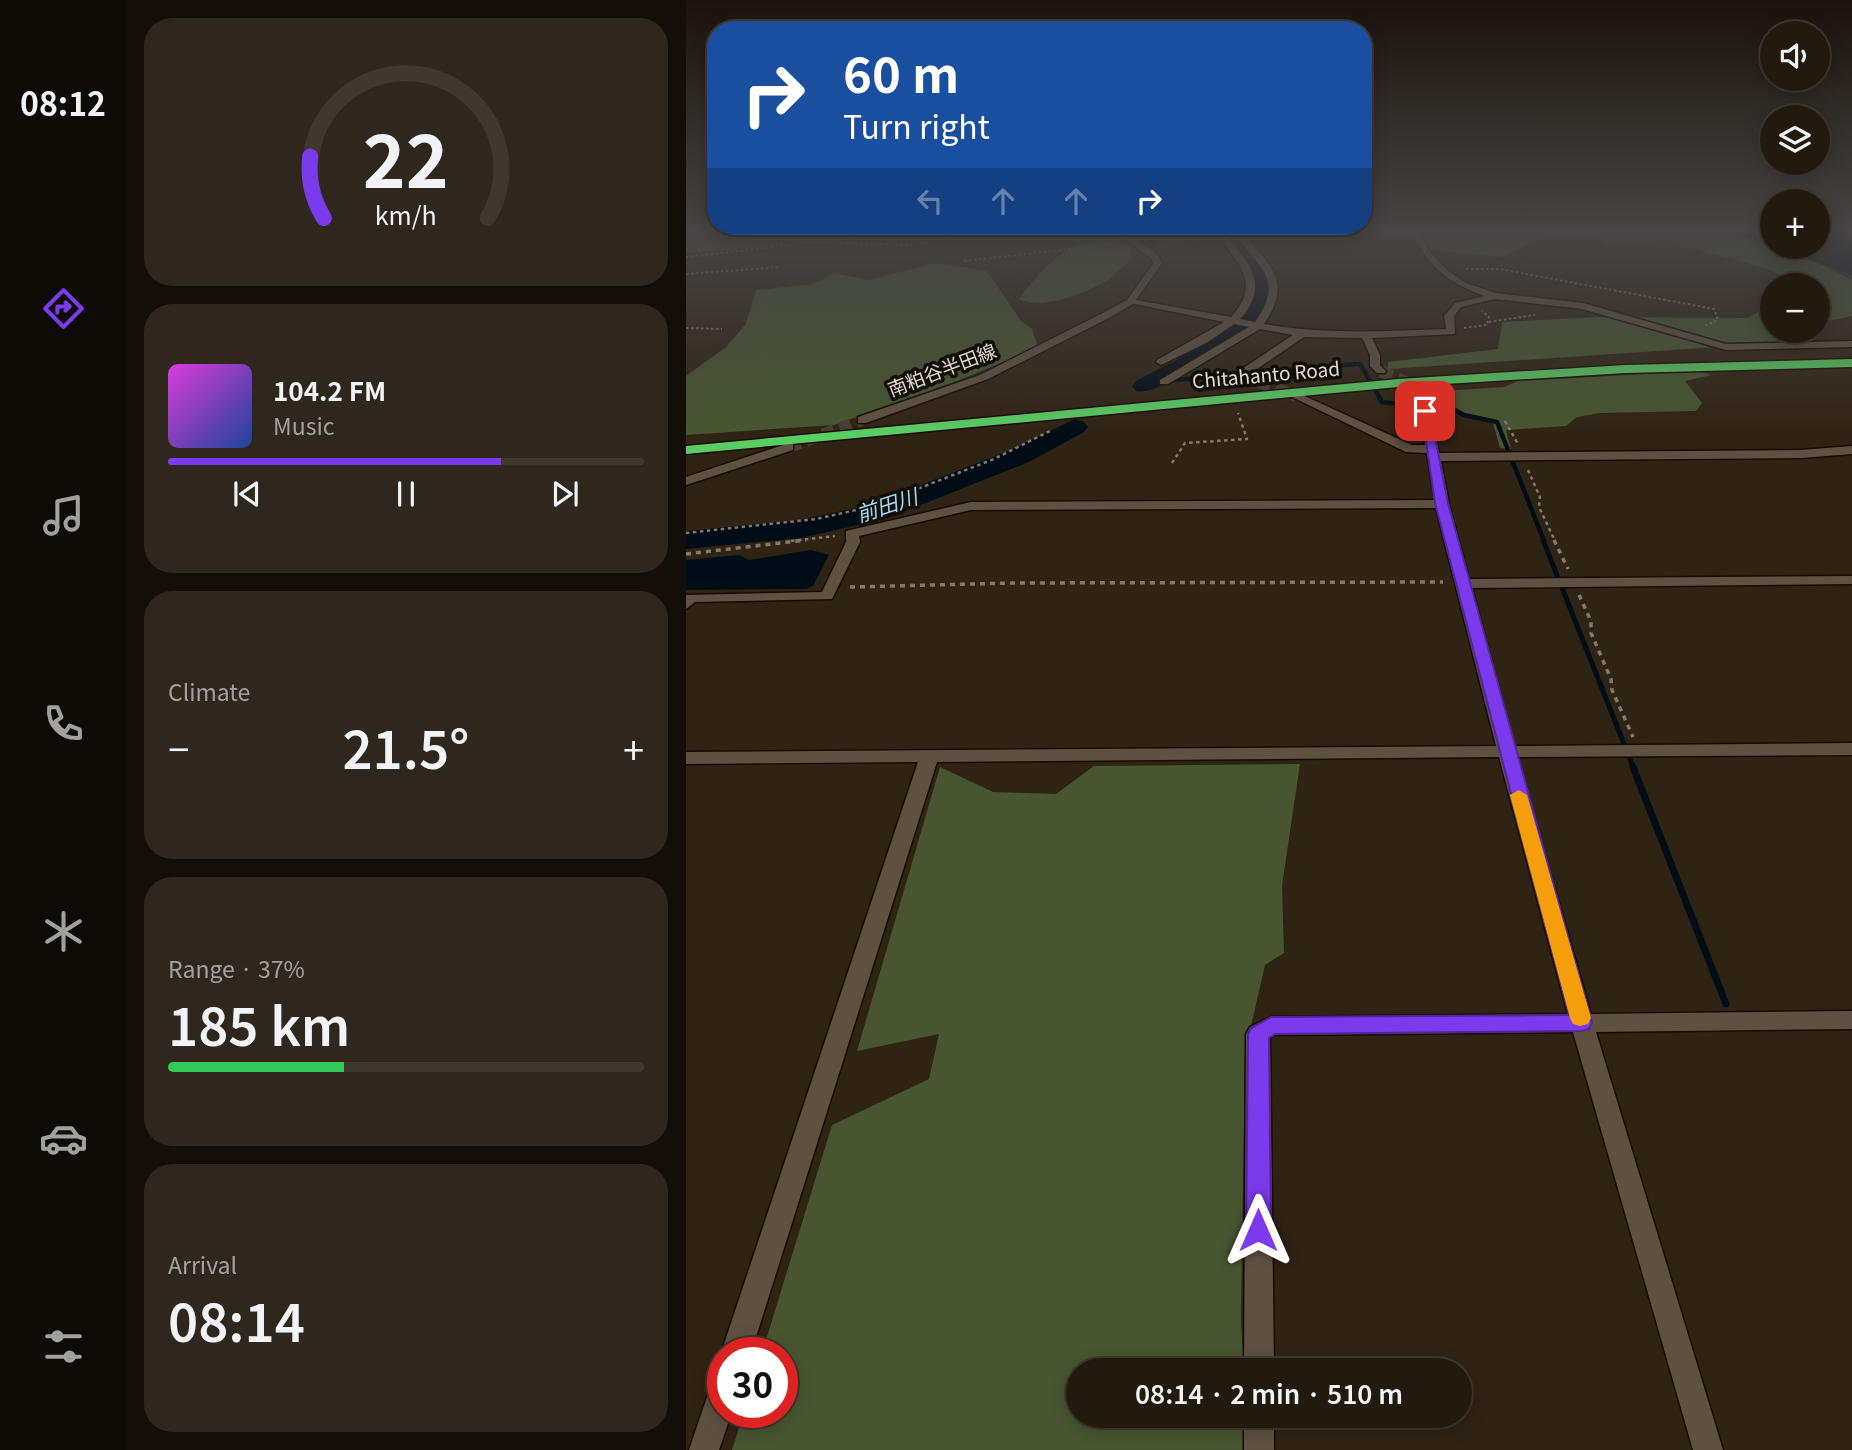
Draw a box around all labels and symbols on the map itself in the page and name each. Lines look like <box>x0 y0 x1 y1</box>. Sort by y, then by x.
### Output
street label: 南粕谷半田線 <box>883 336 1000 402</box>
street label: Chitahanto Road <box>1191 354 1341 393</box>
pin <box>1395 381 1455 441</box>
water label: 前田川 <box>852 479 923 528</box>
position arrow <box>1221 1193 1295 1267</box>
speed limit sign: 30 <box>707 1337 798 1428</box>

